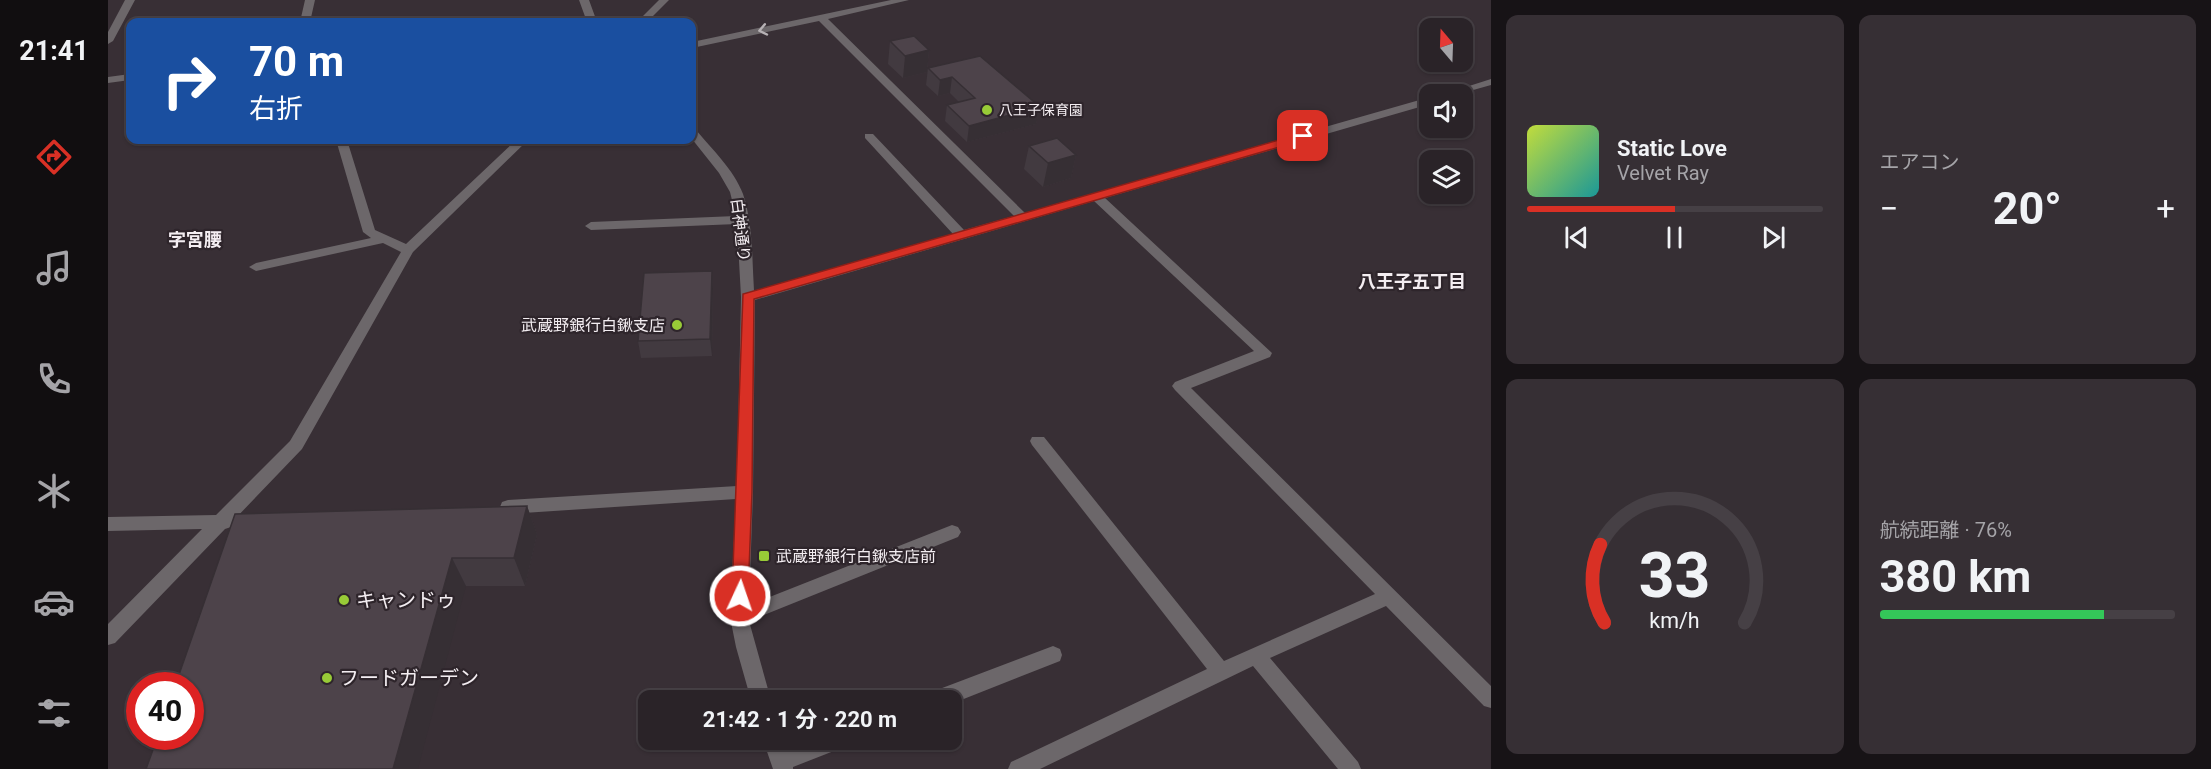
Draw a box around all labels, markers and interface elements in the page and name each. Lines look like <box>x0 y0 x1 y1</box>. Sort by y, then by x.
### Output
north arrow <box>1419 18 1473 72</box>
map controls <box>1419 18 1473 204</box>
one-way arrow <box>759 23 769 36</box>
text: 21:41 <box>19 35 89 67</box>
text: 70 m <box>249 37 344 86</box>
icon: right <box>150 42 228 120</box>
button: sound <box>1419 84 1473 138</box>
text: 右折 <box>249 93 303 125</box>
place label: 八王子保育園 <box>999 102 1083 118</box>
marker: 八王子保育園 <box>980 103 994 117</box>
pin <box>1277 110 1328 161</box>
icon: arrive <box>1286 119 1319 152</box>
icon: directions <box>33 136 75 178</box>
text: Static Love <box>1617 136 1727 161</box>
button: layers <box>1419 150 1473 204</box>
text: エアコン <box>1880 150 1960 174</box>
text: Velvet Ray <box>1617 161 1709 185</box>
text: 20° <box>1993 182 2062 235</box>
text: − <box>1880 189 1898 228</box>
text: + <box>2156 189 2175 228</box>
street label: 白神通り <box>727 197 754 263</box>
icon: previous <box>1560 221 1593 254</box>
icon: pause <box>1658 221 1691 254</box>
icon: next <box>1757 221 1790 254</box>
district label: 字宮腰 <box>168 229 222 250</box>
icon: music <box>33 247 75 289</box>
district label: 八王子五丁目 <box>1358 271 1466 292</box>
place label: 武蔵野銀行白鍬支店 <box>521 316 665 335</box>
marker: 武蔵野銀行白鍬支店 <box>670 318 684 332</box>
icon: phone <box>33 358 75 400</box>
icon: climate <box>33 470 75 512</box>
text: 航続距離 · 76% <box>1880 518 2012 542</box>
text: 33 <box>1639 539 1711 612</box>
place label: 武蔵野銀行白鍬支店前 <box>776 547 936 566</box>
marker: 武蔵野銀行白鍬支店前 <box>757 549 771 563</box>
text: 380 km <box>1880 550 2031 603</box>
position arrow <box>708 564 772 628</box>
icon: car <box>33 581 75 623</box>
place label: キャンドゥ <box>356 588 456 612</box>
marker: キャンドゥ <box>337 593 351 607</box>
text: km/h <box>1650 609 1700 634</box>
place label: フードガーデン <box>339 666 479 690</box>
marker: フードガーデン <box>320 671 334 685</box>
speed limit sign: 40 <box>126 672 204 750</box>
icon: filters <box>33 692 75 734</box>
text: 21:42 · 1 分 · 220 m <box>703 707 897 732</box>

